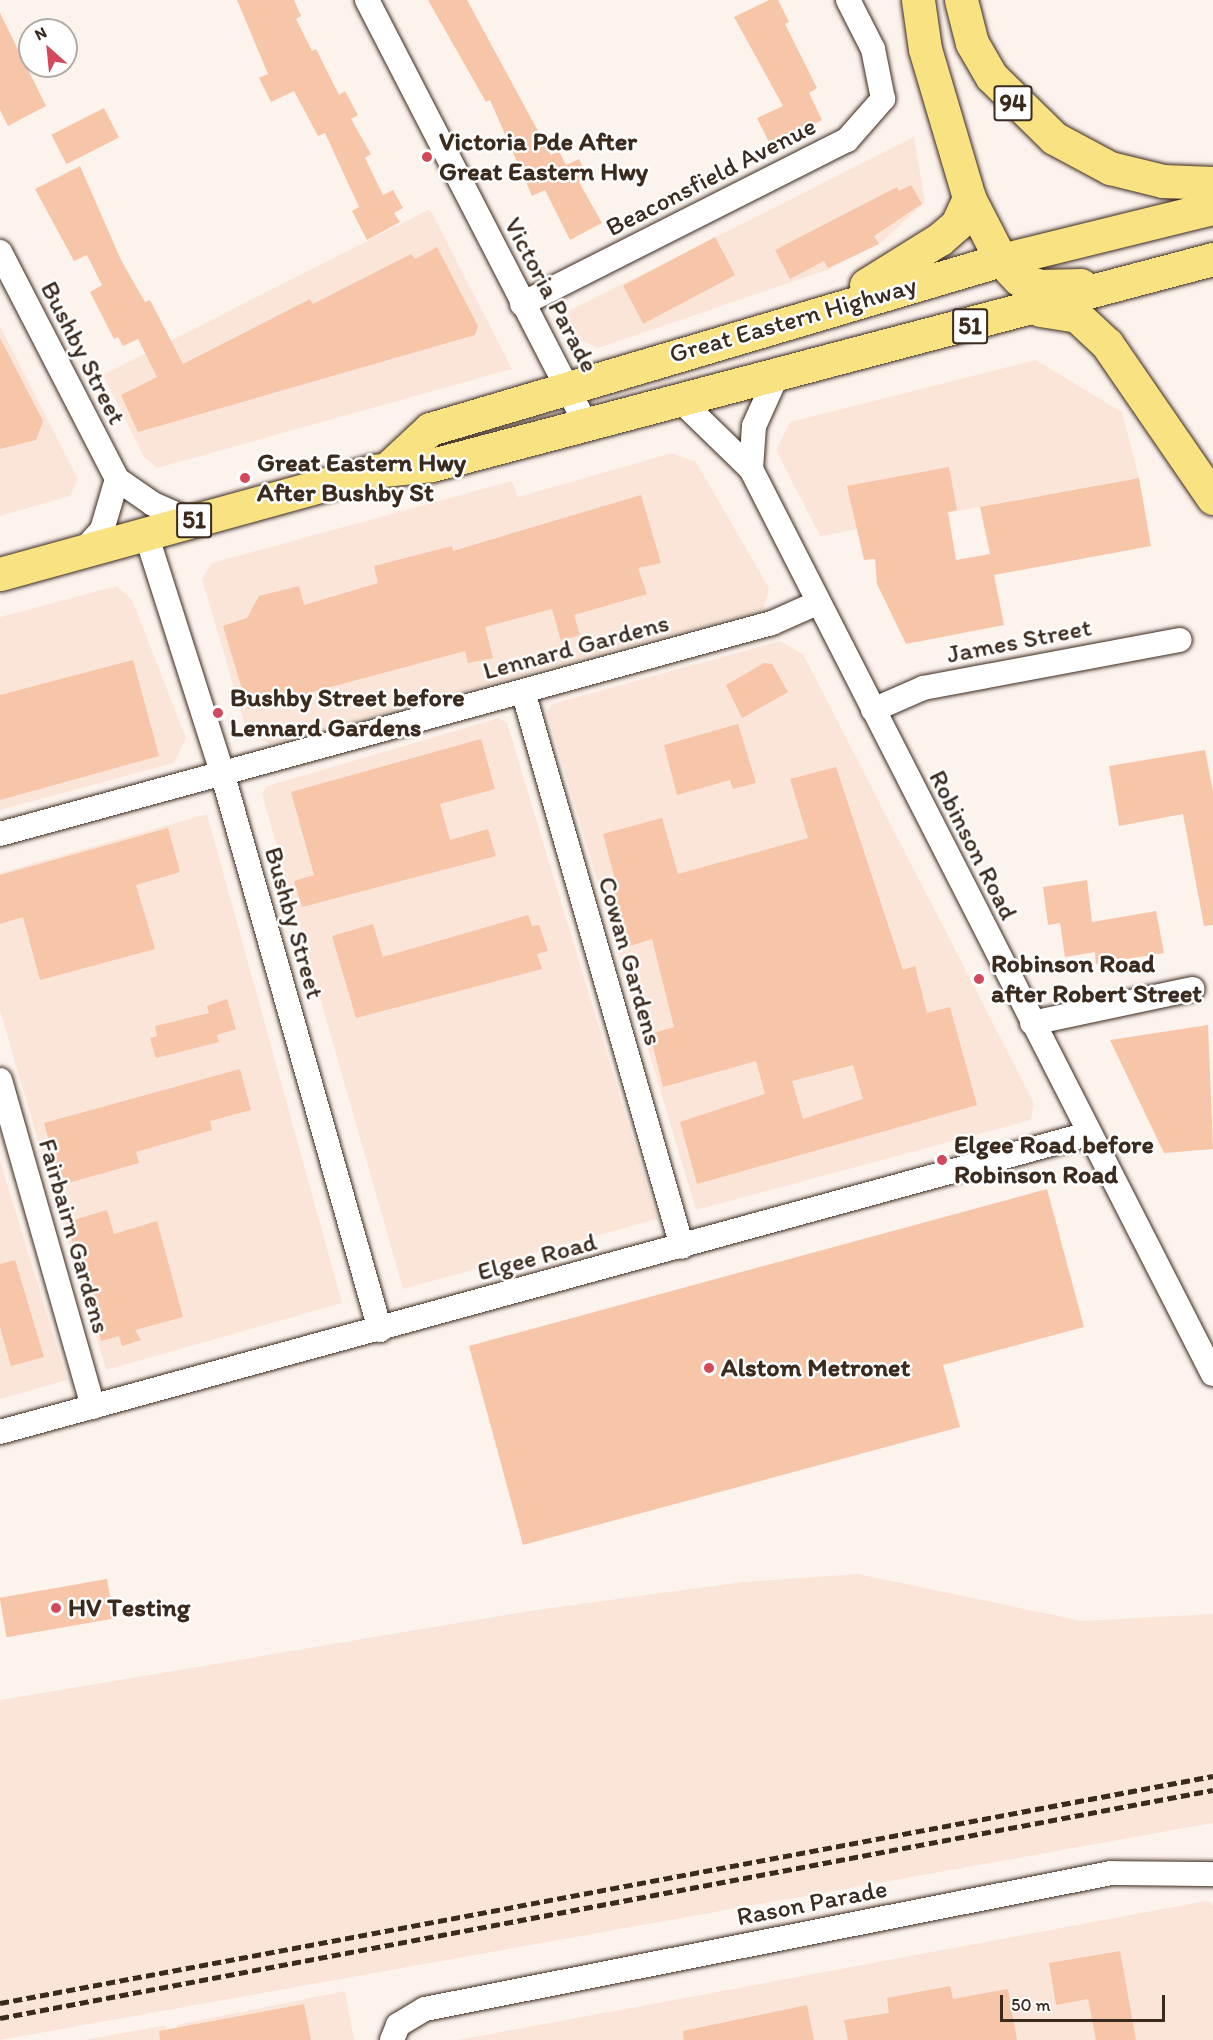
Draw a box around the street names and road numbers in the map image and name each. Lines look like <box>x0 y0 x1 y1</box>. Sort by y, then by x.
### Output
road number: 94 <box>994 82 1032 124</box>
street label: Beaconsfield Avenue <box>601 111 821 243</box>
street label: Victoria Parade <box>497 212 605 378</box>
street label: Great Eastern Highway <box>666 270 920 370</box>
street label: Bushby Street <box>34 276 132 430</box>
road number: 51 <box>952 305 988 347</box>
road number: 51 <box>176 499 212 541</box>
street label: Lennard Gardens <box>479 607 673 687</box>
street label: James Street <box>944 612 1094 670</box>
street label: Robinson Road <box>922 765 1024 925</box>
street label: Bushby Street <box>257 844 331 1002</box>
street label: Cowan Gardens <box>591 873 669 1049</box>
street label: Fairbairn Gardens <box>31 1135 117 1337</box>
street label: Elgee Road <box>474 1226 600 1288</box>
street label: Rason Parade <box>735 1873 889 1933</box>

